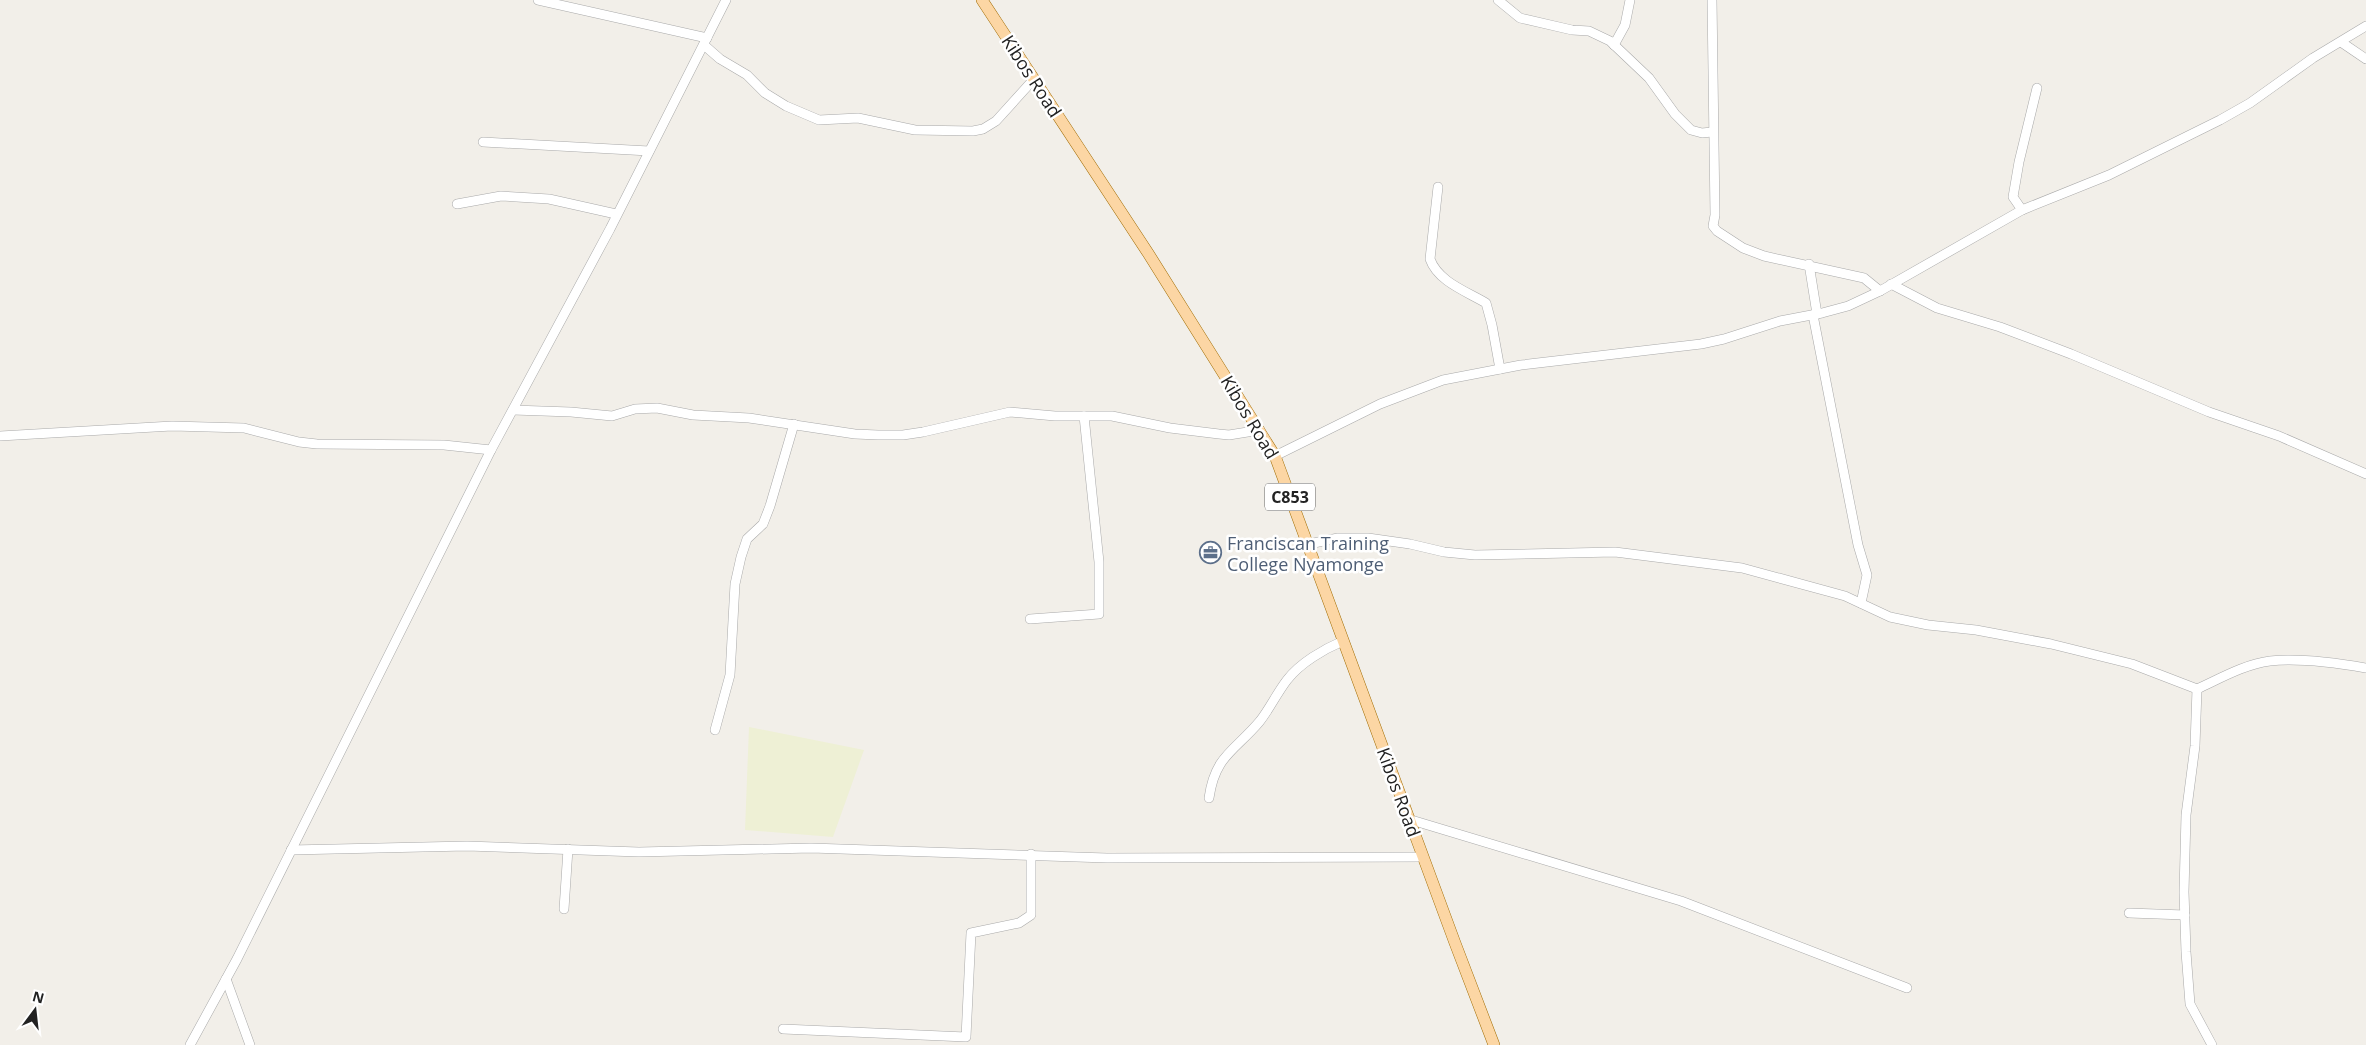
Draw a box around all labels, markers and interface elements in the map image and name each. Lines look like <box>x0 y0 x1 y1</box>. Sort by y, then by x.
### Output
street label: Kibos Road <box>996 30 1068 122</box>
street label: Kibos Road <box>1216 371 1284 463</box>
road number: C853 <box>1265 484 1315 511</box>
place label: Franciscan Training College Nyamonge <box>1227 531 1389 576</box>
office icon: Franciscan Training College Nyamonge <box>1199 541 1223 565</box>
street label: Kibos Road <box>1372 744 1426 840</box>
north arrow <box>10 985 60 1035</box>
text: N <box>31 986 46 1008</box>

